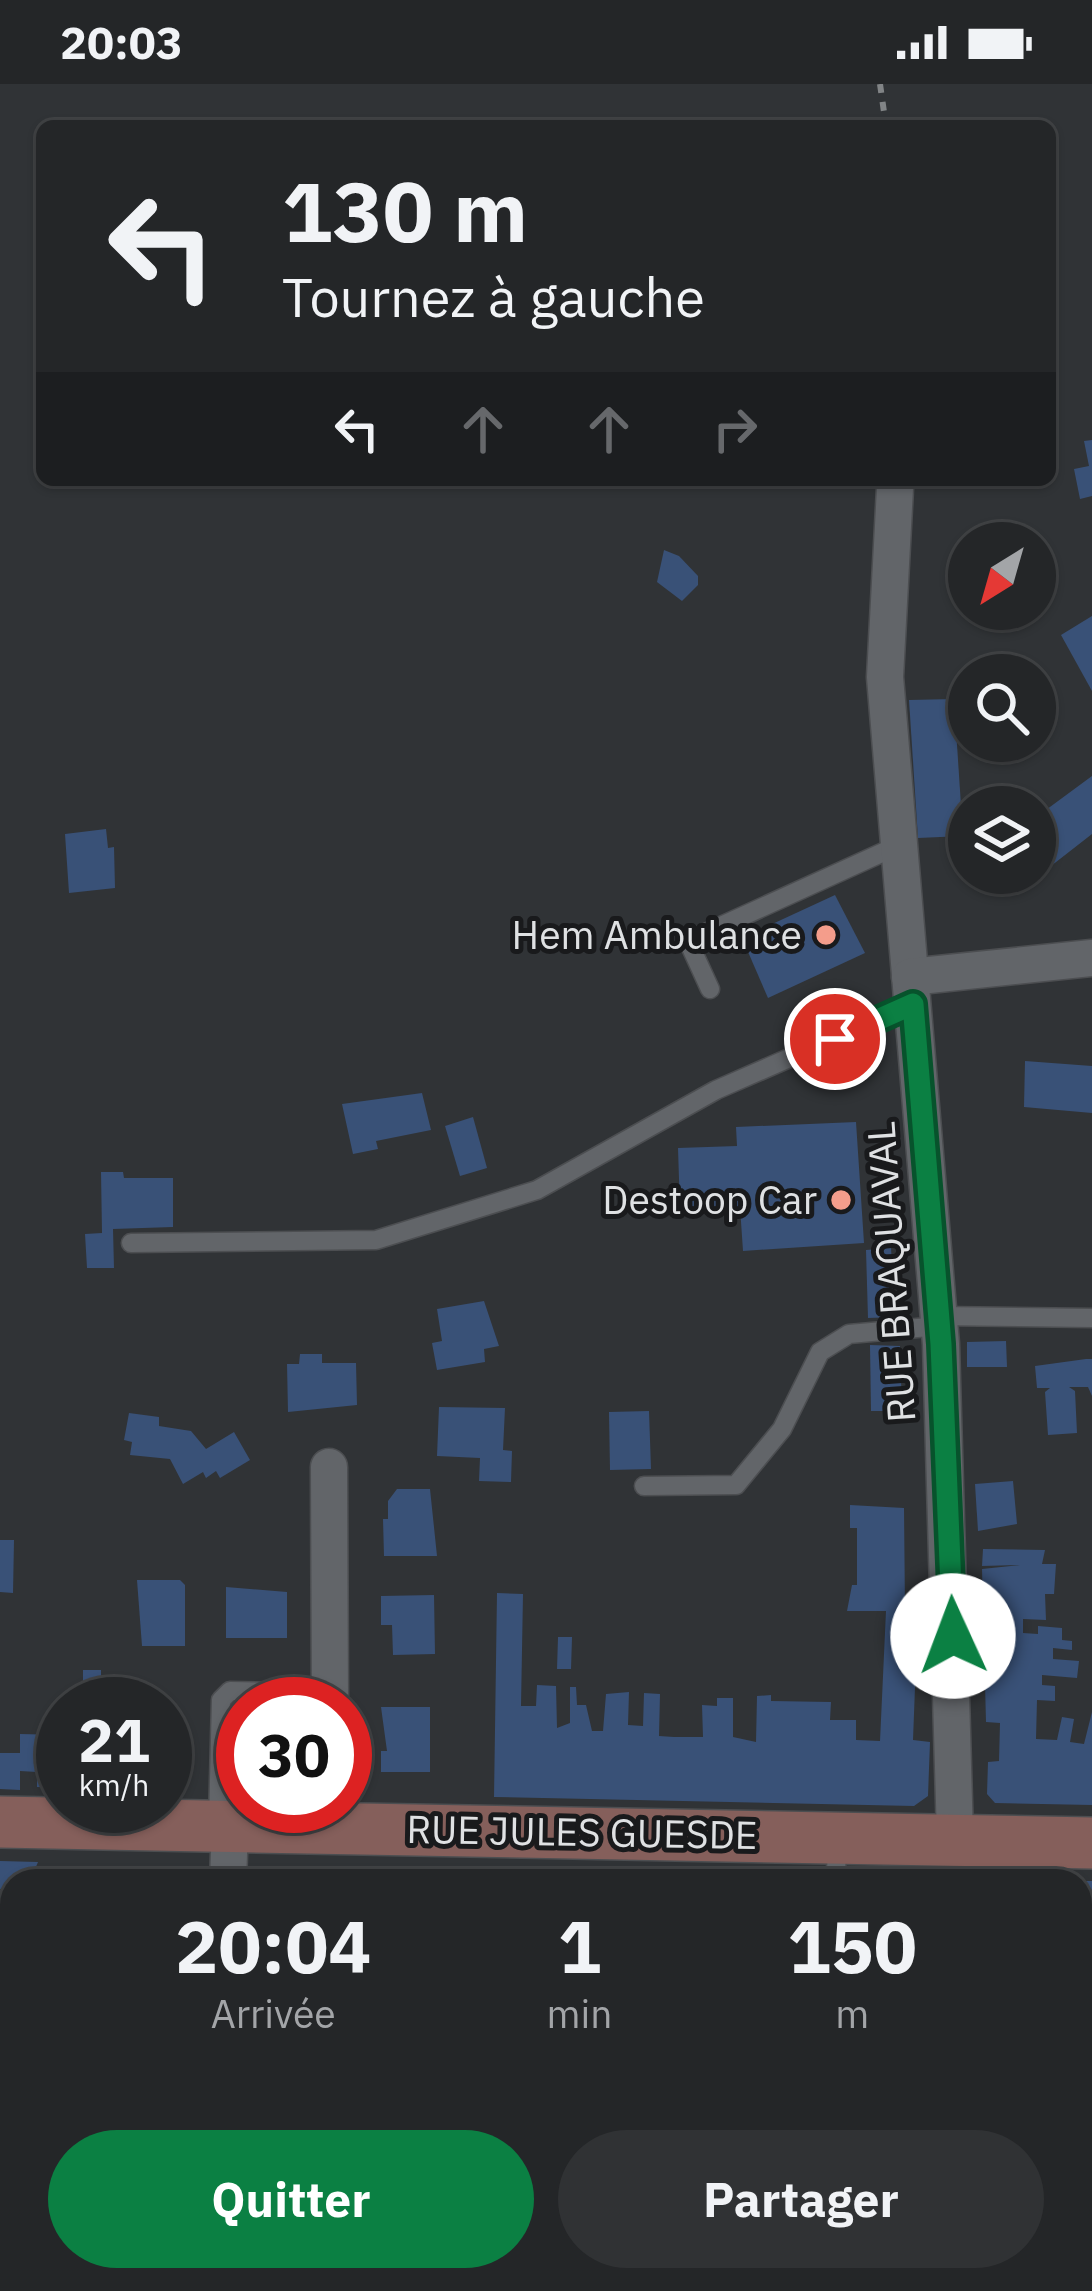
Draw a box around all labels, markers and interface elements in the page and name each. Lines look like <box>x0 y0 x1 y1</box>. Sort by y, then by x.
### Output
text: 20:03 <box>60 13 183 71</box>
text: 130 m <box>282 156 528 265</box>
icon: left <box>84 168 240 324</box>
text: Tournez à gauche <box>282 262 705 332</box>
icon: left <box>324 396 390 462</box>
icon: ahead <box>450 396 516 462</box>
icon: ahead <box>576 396 642 462</box>
icon: right <box>702 396 768 462</box>
north arrow <box>948 522 1056 630</box>
map controls <box>948 522 1056 894</box>
button: search <box>948 654 1056 762</box>
button: layers <box>948 786 1056 894</box>
place label: Hem Ambulance <box>512 909 802 960</box>
marker: Hem Ambulance <box>813 922 839 948</box>
pin <box>784 988 886 1090</box>
icon: arrive <box>802 1006 868 1072</box>
street label: RUE BRAQUAVAL <box>855 1120 926 1424</box>
place label: Destoop Car <box>602 1174 817 1225</box>
marker: Destoop Car <box>828 1187 854 1213</box>
position arrow <box>890 1573 1016 1699</box>
speed limit sign: 30 <box>216 1677 372 1833</box>
text: 21 <box>78 1700 150 1779</box>
text: km/h <box>79 1765 149 1804</box>
street label: RUE JULES GUESDE <box>406 1803 758 1860</box>
text: 20:04 <box>175 1899 372 1993</box>
text: 1 <box>558 1899 601 1993</box>
text: 150 <box>787 1899 917 1993</box>
text: Arrivée <box>211 1988 336 2039</box>
text: min <box>547 1988 612 2039</box>
text: m <box>835 1988 869 2039</box>
button: Quitter <box>48 2130 534 2268</box>
button: Partager <box>558 2130 1044 2268</box>

